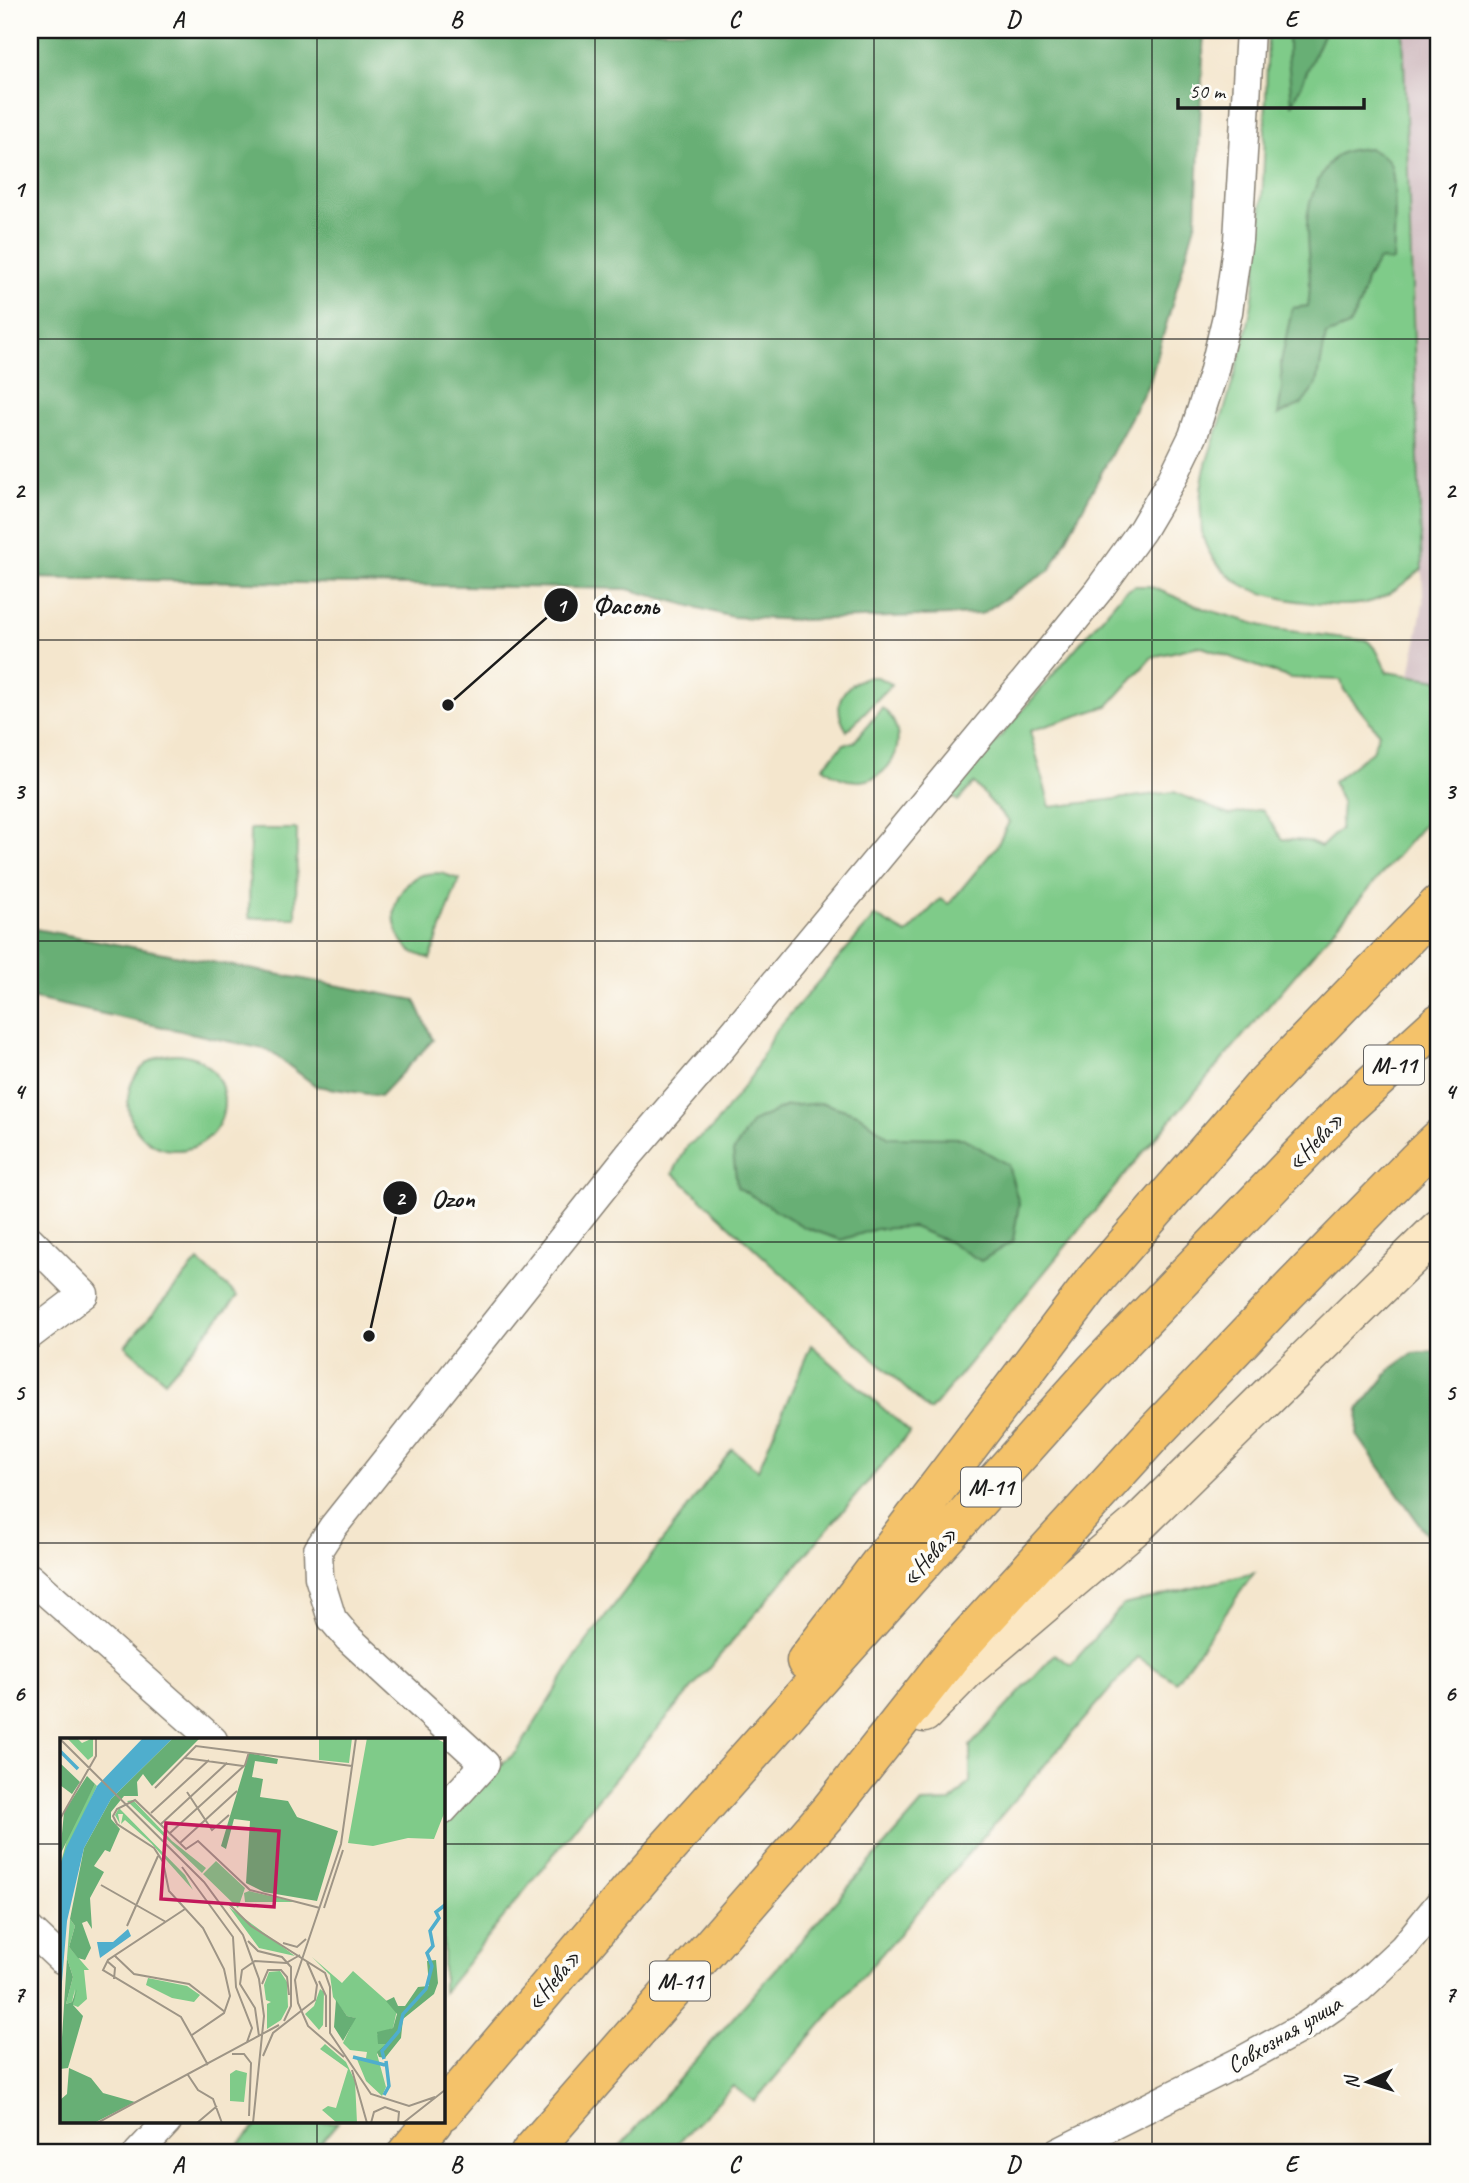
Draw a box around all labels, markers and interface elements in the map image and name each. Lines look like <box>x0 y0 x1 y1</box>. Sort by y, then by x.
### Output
text: A <box>172 5 186 34</box>
text: B <box>450 5 464 34</box>
text: C <box>729 5 743 34</box>
text: D <box>1006 5 1022 34</box>
text: E <box>1285 5 1301 34</box>
scale bar <box>1178 66 1364 110</box>
text: 50 m <box>1189 78 1227 104</box>
text: 1 <box>14 175 27 204</box>
text: 1 <box>1445 175 1458 204</box>
text: 2 <box>14 476 27 505</box>
text: 2 <box>1445 476 1458 505</box>
callout: Фасоль <box>543 582 673 629</box>
text: Фасоль <box>593 589 661 622</box>
text: 1 <box>556 593 568 619</box>
text: 3 <box>14 777 27 806</box>
text: 3 <box>1445 777 1458 806</box>
road number: М-11 <box>1364 1046 1424 1084</box>
text: 4 <box>14 1077 27 1106</box>
text: 4 <box>1445 1077 1458 1106</box>
street label: «Нева» <box>1280 1105 1350 1177</box>
callout: Ozon <box>382 1174 489 1221</box>
text: Ozon <box>431 1182 476 1215</box>
text: 2 <box>395 1185 407 1211</box>
text: 5 <box>14 1378 26 1407</box>
text: 5 <box>1445 1378 1457 1407</box>
road number: М-11 <box>961 1468 1021 1506</box>
street label: «Нева» <box>894 1520 964 1592</box>
text: 6 <box>14 1679 27 1708</box>
text: 6 <box>1445 1679 1458 1708</box>
inset map <box>60 1738 444 2124</box>
street label: «Нева» <box>519 1943 587 2017</box>
road number: М-11 <box>650 1962 710 2000</box>
text: 7 <box>14 1980 27 2009</box>
text: 7 <box>1445 1980 1458 2009</box>
street label: Совхозная улица <box>1221 1987 1348 2080</box>
north arrow <box>1332 2046 1402 2116</box>
text: N <box>1339 2073 1364 2090</box>
text: A <box>172 2150 186 2179</box>
text: B <box>450 2150 464 2179</box>
text: C <box>729 2150 743 2179</box>
text: D <box>1006 2150 1022 2179</box>
text: E <box>1285 2150 1301 2179</box>

